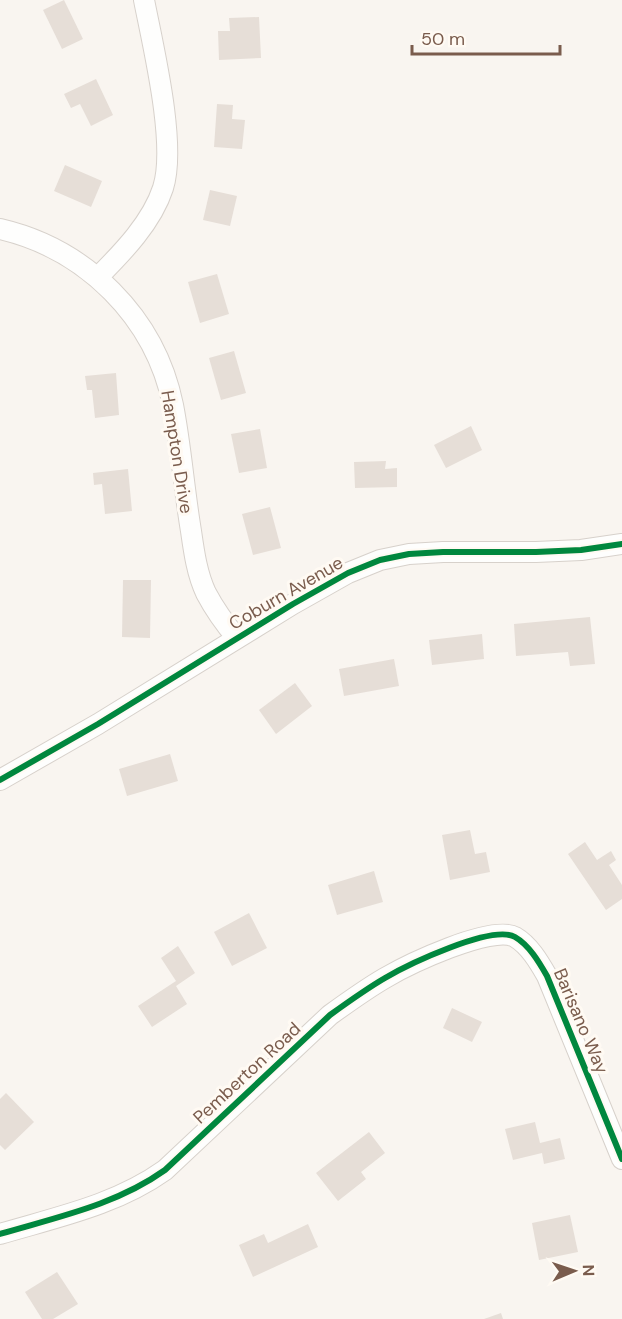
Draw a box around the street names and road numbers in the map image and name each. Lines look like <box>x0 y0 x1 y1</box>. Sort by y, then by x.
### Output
street label: Hampton Drive <box>155 389 199 515</box>
street label: Coburn Avenue <box>225 551 347 635</box>
street label: Barisano Way <box>548 965 614 1077</box>
street label: Pemberton Road <box>188 1017 306 1129</box>

